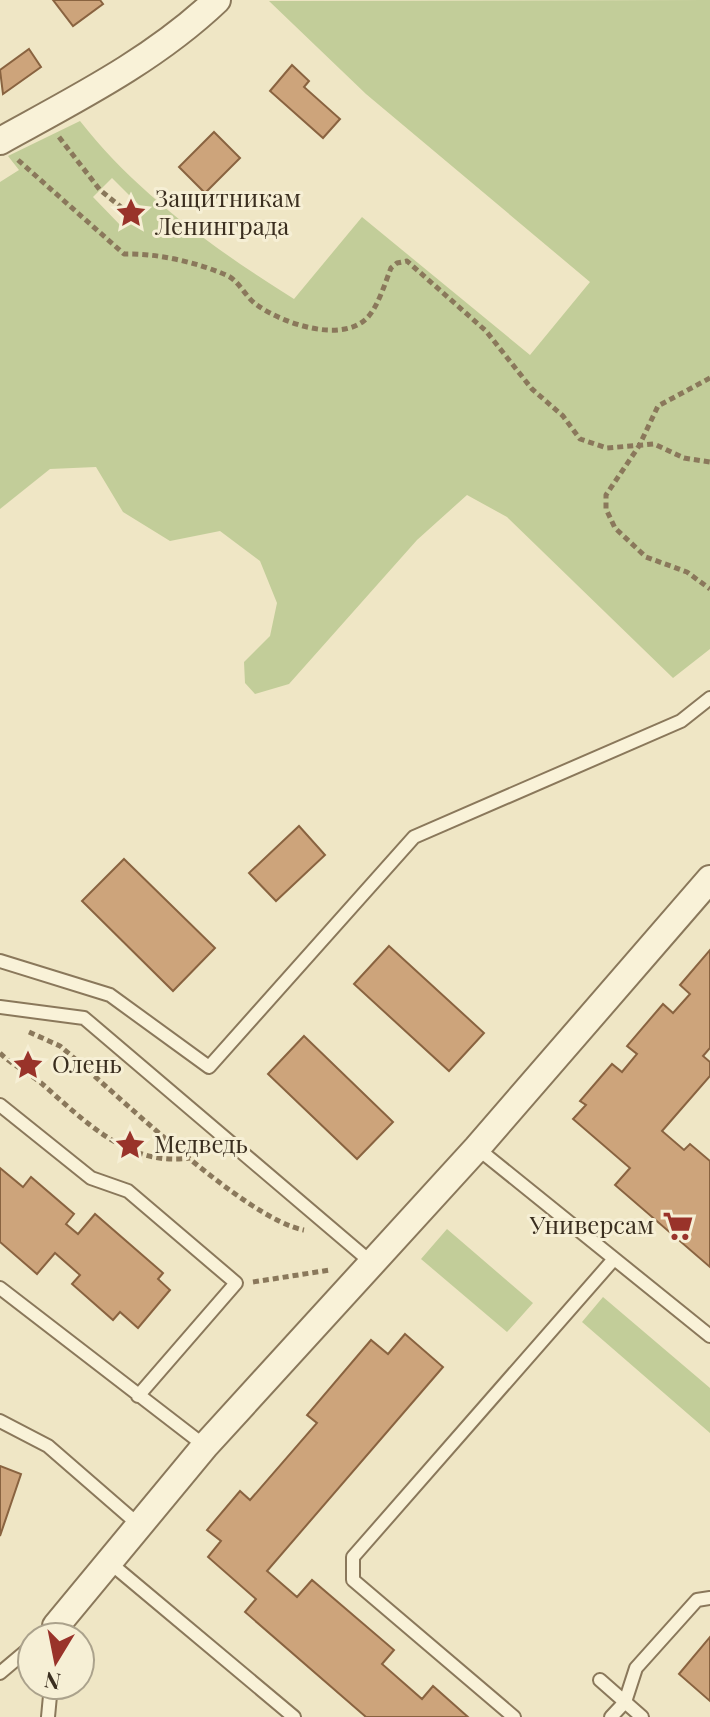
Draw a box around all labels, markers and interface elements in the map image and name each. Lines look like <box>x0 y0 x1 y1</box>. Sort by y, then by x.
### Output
place label: Защитникам Ленинграда <box>154 181 301 241</box>
place icon: Защитникам Ленинграда <box>114 196 148 230</box>
place label: Олень <box>52 1047 122 1079</box>
place icon: Олень <box>11 1048 45 1082</box>
place label: Медведь <box>154 1127 248 1159</box>
place icon: Медведь <box>113 1128 147 1162</box>
place label: Универсам <box>529 1208 654 1240</box>
supermarket icon: Универсам <box>661 1209 695 1243</box>
north arrow <box>16 1621 96 1701</box>
text: N <box>42 1666 63 1698</box>

